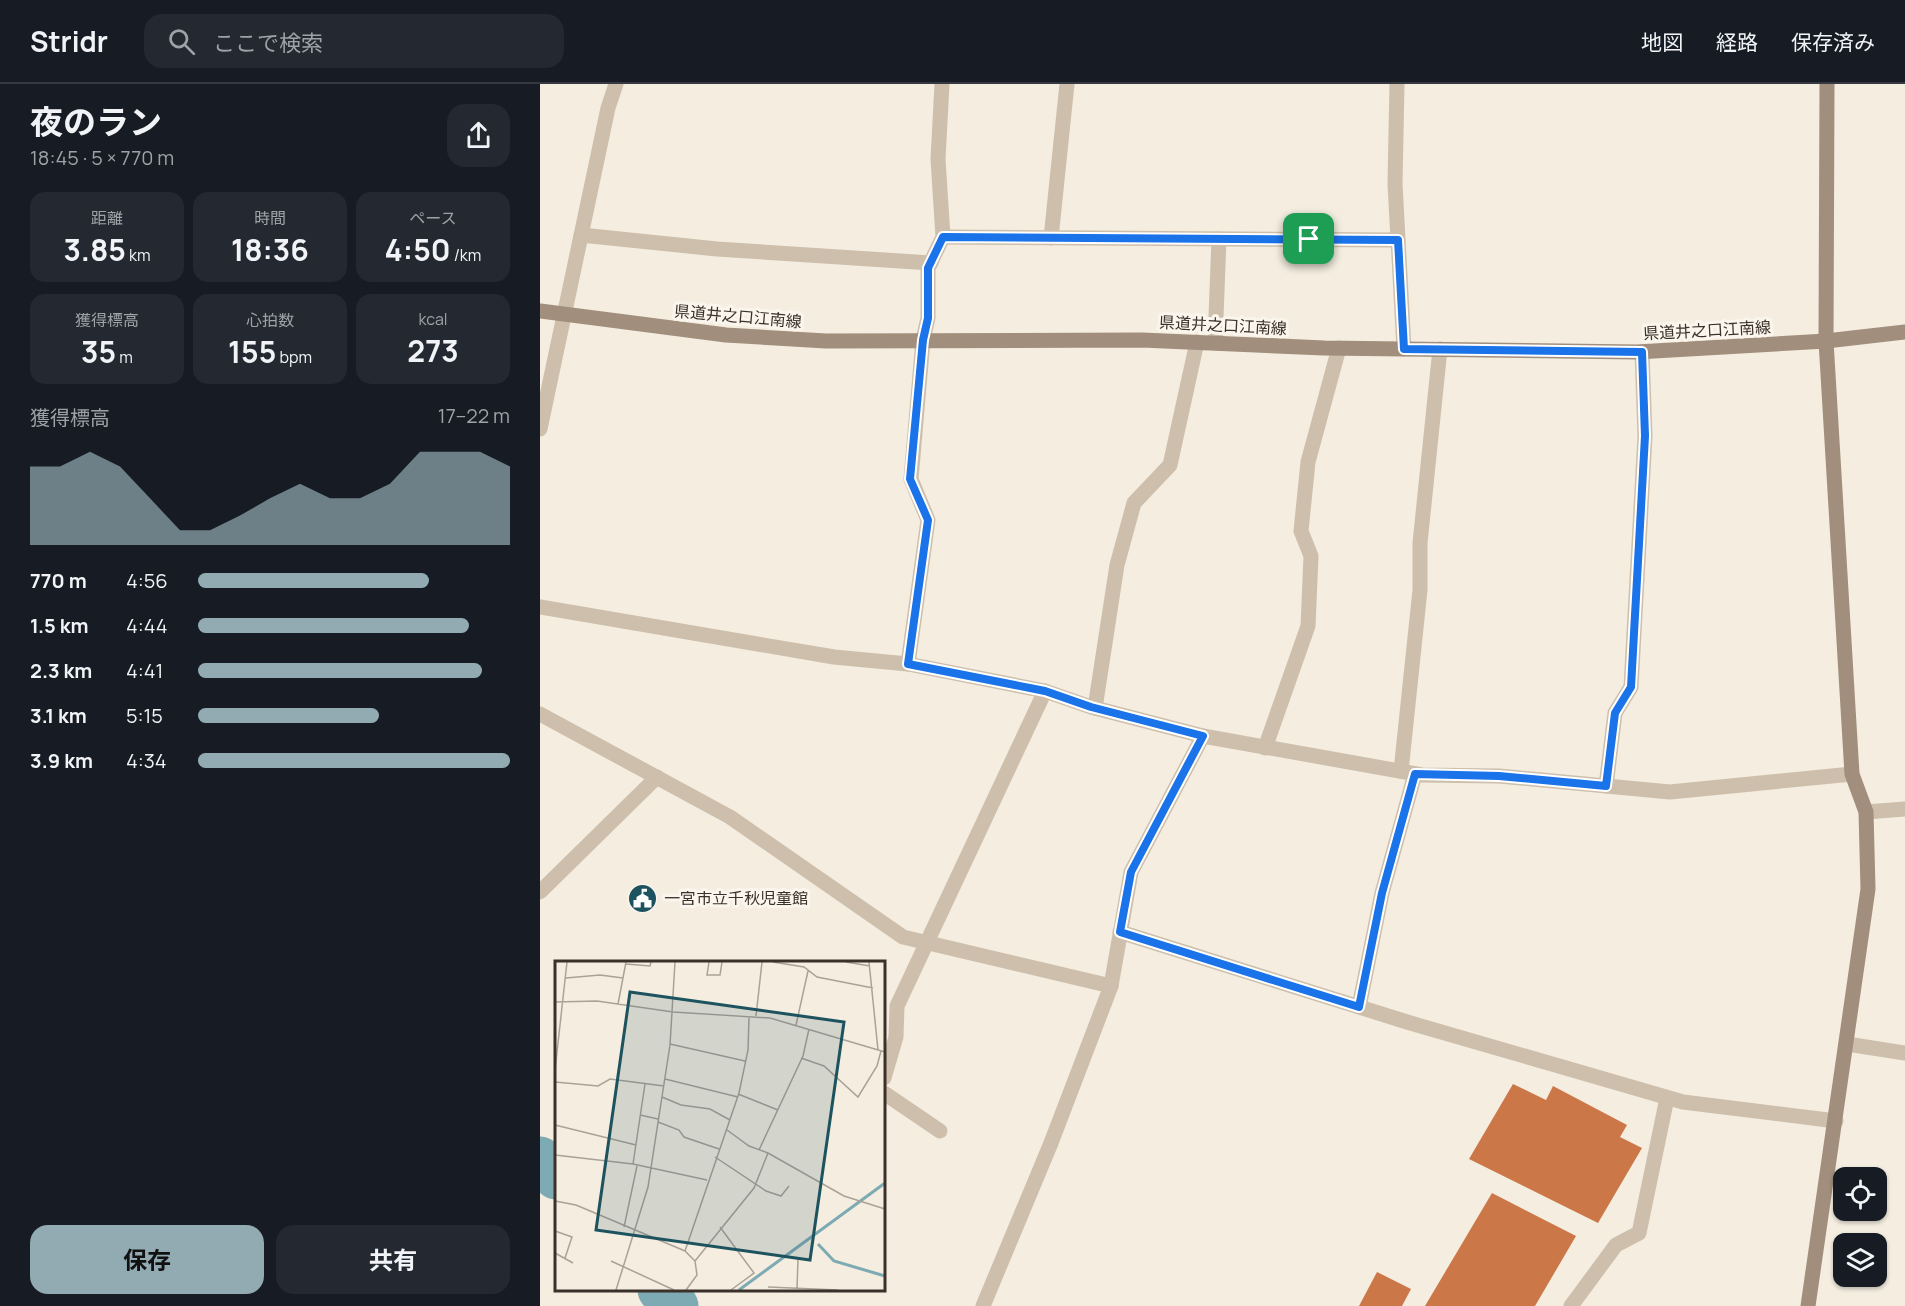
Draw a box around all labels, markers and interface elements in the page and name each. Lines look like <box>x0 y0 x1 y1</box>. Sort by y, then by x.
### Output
search box <box>144 14 564 68</box>
text: Stridr <box>30 22 108 60</box>
icon: search <box>165 25 198 58</box>
text: ここで検索 <box>213 28 323 58</box>
text: 地図 <box>1641 28 1683 56</box>
text: 経路 <box>1716 28 1758 56</box>
text: 保存済み <box>1791 28 1875 56</box>
text: 夜のラン <box>30 99 162 144</box>
button: share <box>447 104 510 167</box>
text: 18:45 · 5 × 770 m <box>30 144 174 171</box>
text: 距離 <box>91 207 123 229</box>
text: 時間 <box>254 207 286 229</box>
text: ペース <box>409 207 457 229</box>
pin <box>1283 213 1334 264</box>
icon: arrive <box>1292 222 1325 255</box>
text: 3.85 <box>63 229 126 270</box>
text: 18:36 <box>231 229 309 270</box>
text: 4:50 <box>385 229 450 270</box>
text: km <box>126 244 151 266</box>
text: /km <box>450 244 481 266</box>
street label: 県道井之口江南線 <box>673 299 803 333</box>
text: kcal <box>418 308 448 330</box>
text: 獲得標高 <box>75 309 139 331</box>
text: 心拍数 <box>246 309 294 331</box>
street label: 県道井之口江南線 <box>1159 311 1287 339</box>
street label: 県道井之口江南線 <box>1643 316 1771 344</box>
text: 273 <box>407 330 459 371</box>
text: 35 <box>81 331 116 372</box>
text: 155 <box>228 331 276 372</box>
text: m <box>116 346 133 368</box>
text: bpm <box>276 346 312 368</box>
text: 17–22 m <box>438 402 510 429</box>
text: 獲得標高 <box>30 404 110 431</box>
text: 770 m <box>30 567 87 594</box>
text: 4:56 <box>126 567 168 594</box>
text: 1.5 km <box>30 612 89 639</box>
text: 4:44 <box>126 612 168 639</box>
text: 2.3 km <box>30 657 92 684</box>
text: 4:41 <box>126 657 163 684</box>
text: 3.1 km <box>30 702 87 729</box>
text: 5:15 <box>126 702 163 729</box>
text: 3.9 km <box>30 747 93 774</box>
text: 4:34 <box>126 747 167 774</box>
public building icon: 一宮市立千秋児童館 <box>627 882 659 914</box>
place label: 一宮市立千秋児童館 <box>664 887 808 909</box>
inset map <box>555 961 885 1291</box>
map controls <box>1833 1167 1887 1287</box>
button: locate <box>1833 1167 1887 1221</box>
button: 保存 <box>30 1225 264 1294</box>
button: 共有 <box>276 1225 510 1294</box>
button: layers <box>1833 1233 1887 1287</box>

